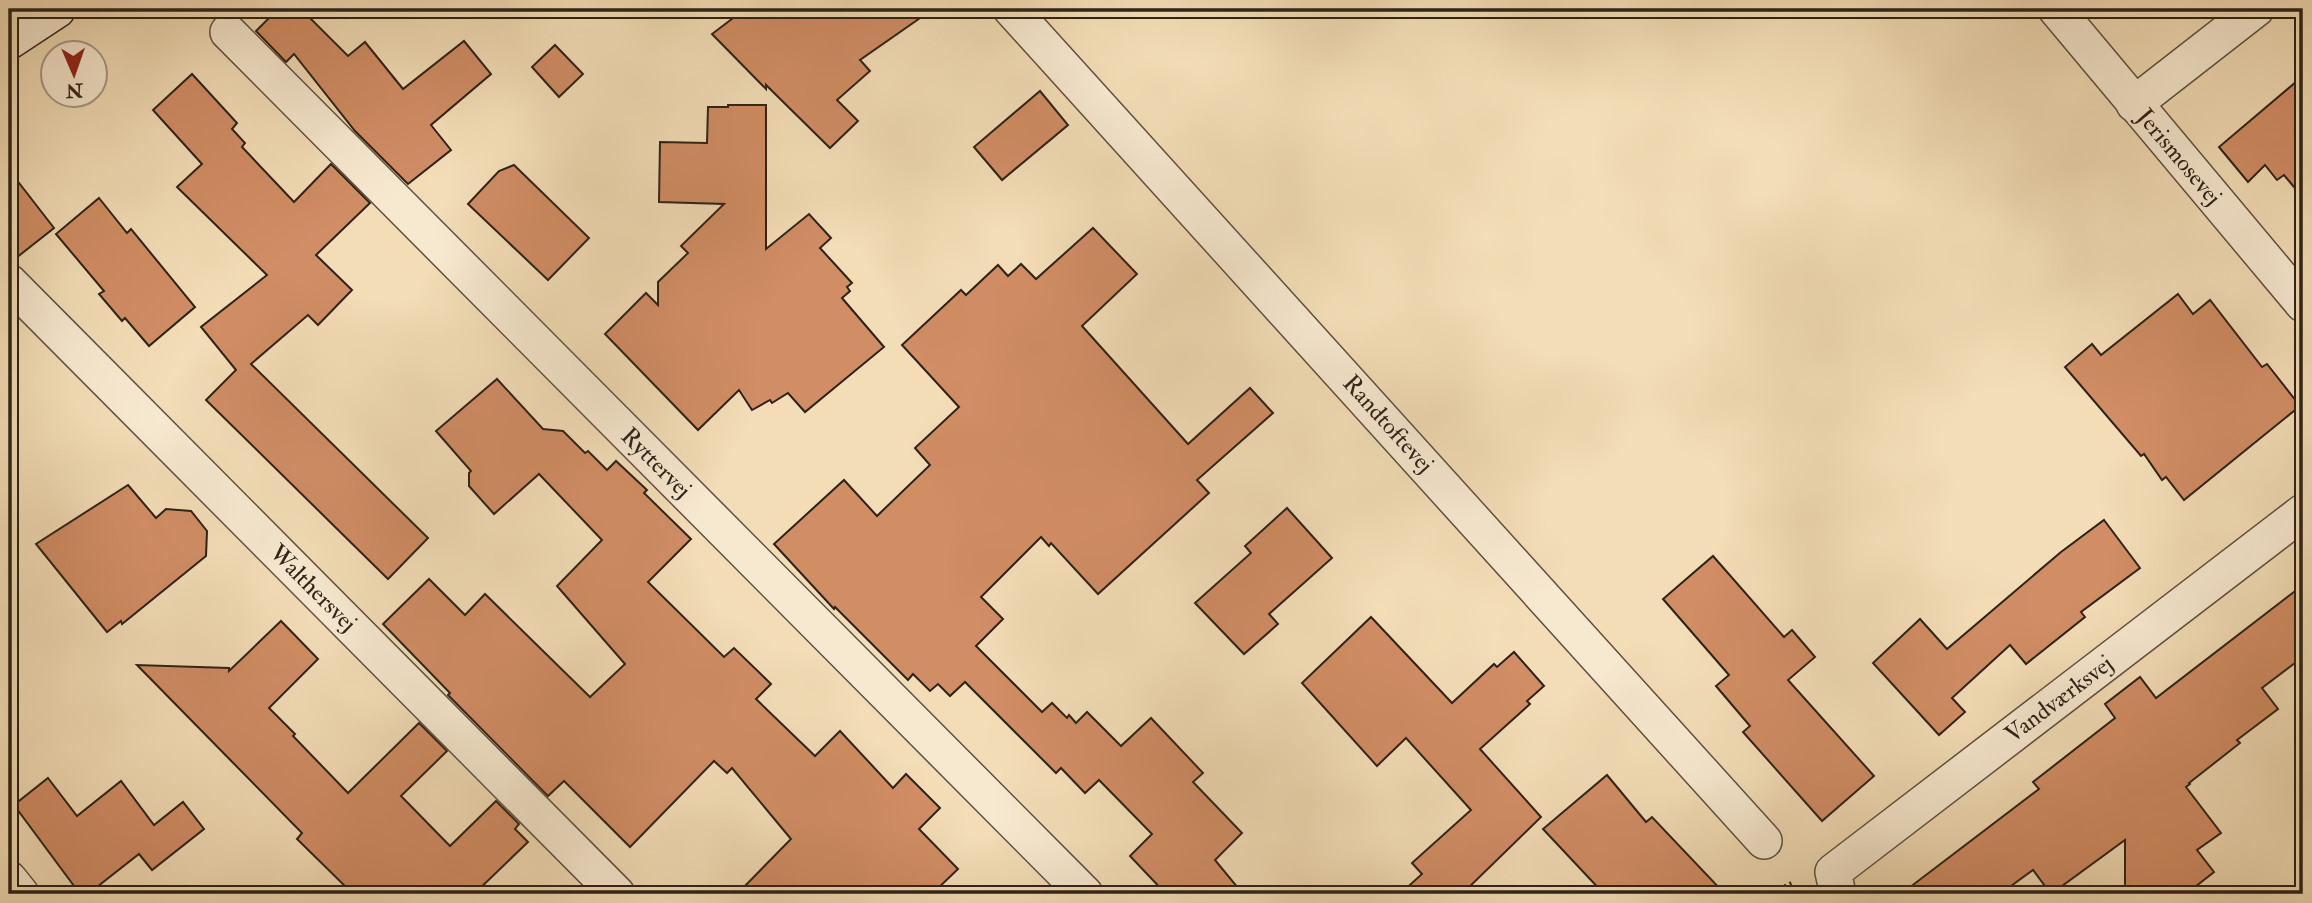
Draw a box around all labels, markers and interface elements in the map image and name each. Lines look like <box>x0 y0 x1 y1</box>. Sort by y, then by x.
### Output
north arrow <box>38 38 108 108</box>
text: N <box>65 78 84 102</box>
street label: Jerismosevej <box>2129 101 2228 212</box>
street label: Randtoftevej <box>1336 368 1440 480</box>
street label: Ryttervej <box>614 421 698 505</box>
street label: Walthersvej <box>262 537 363 638</box>
street label: Vandværksvej <box>1999 648 2119 750</box>

